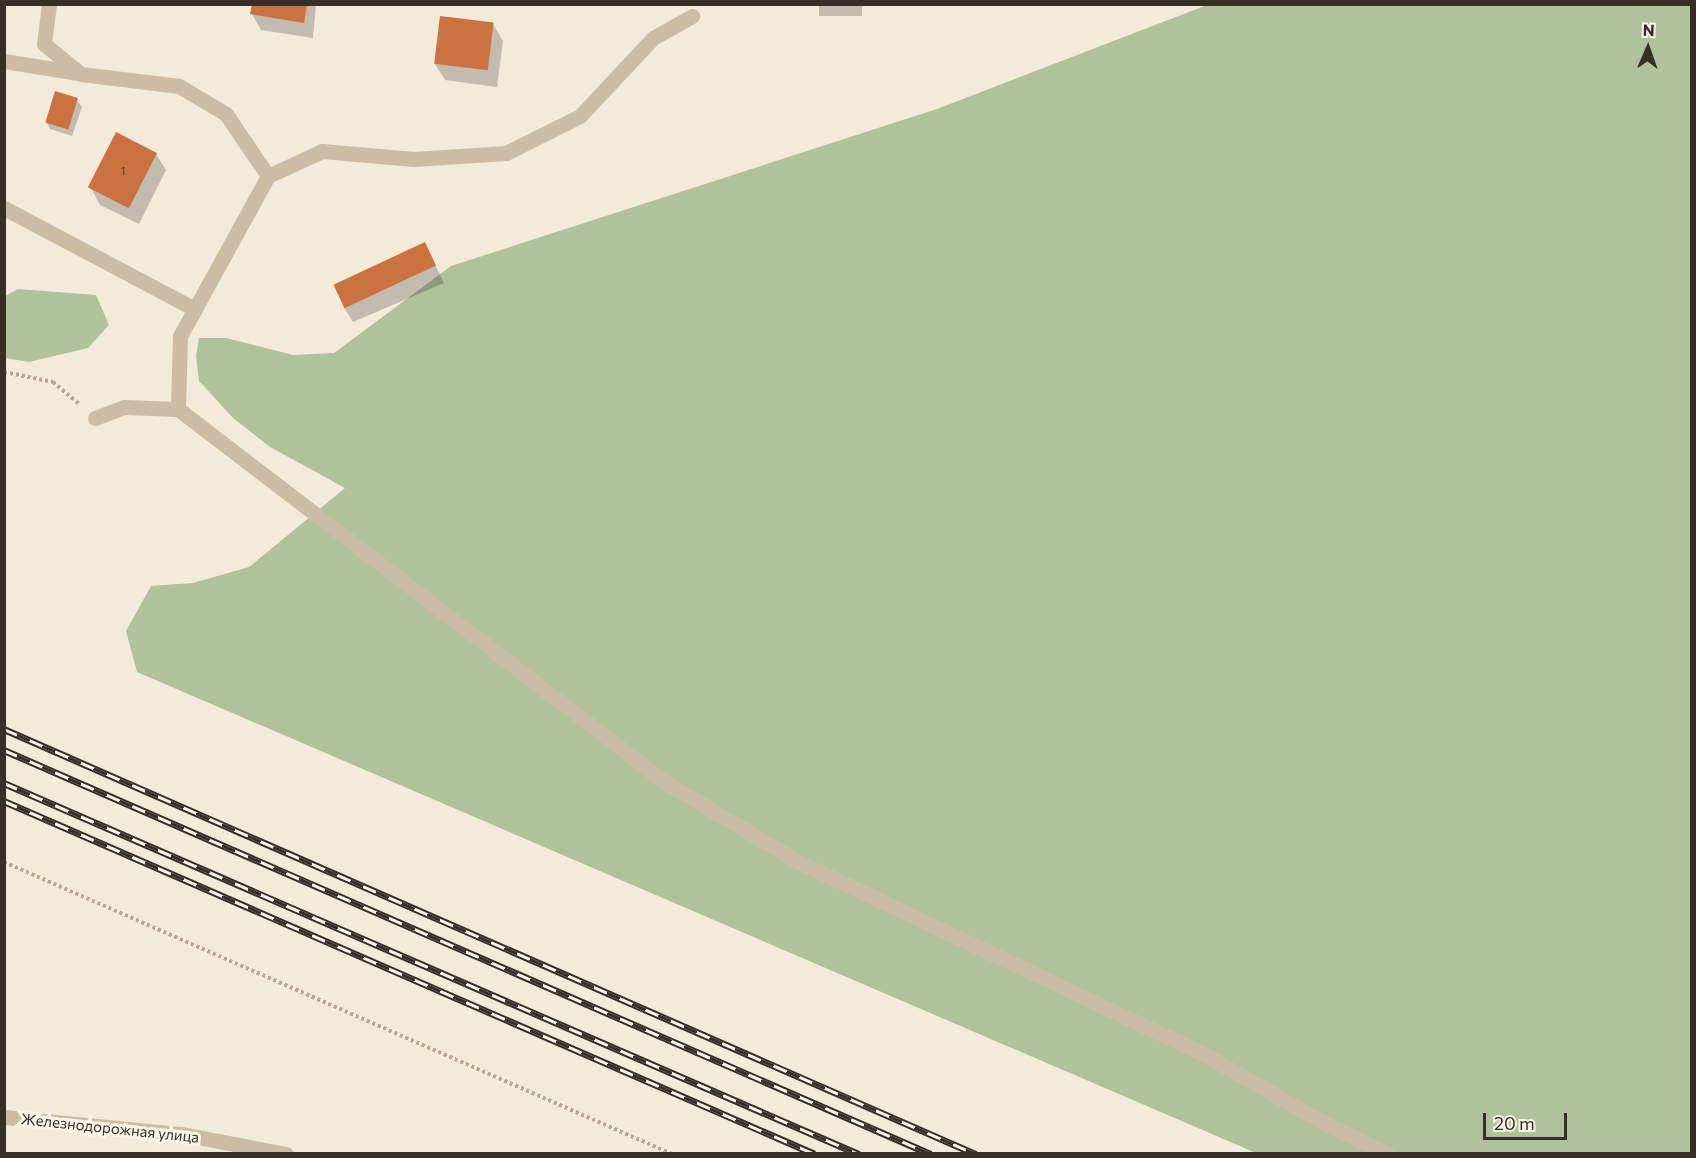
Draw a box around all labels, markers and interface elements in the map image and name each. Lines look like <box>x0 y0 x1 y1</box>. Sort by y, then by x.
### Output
north arrow <box>1618 18 1678 78</box>
text: N <box>1642 20 1655 39</box>
house number: 1 <box>120 164 126 178</box>
scale bar <box>1486 1101 1570 1139</box>
street label: Железнодорожная улица <box>20 1110 200 1146</box>
text: 20 m <box>1494 1112 1535 1134</box>

